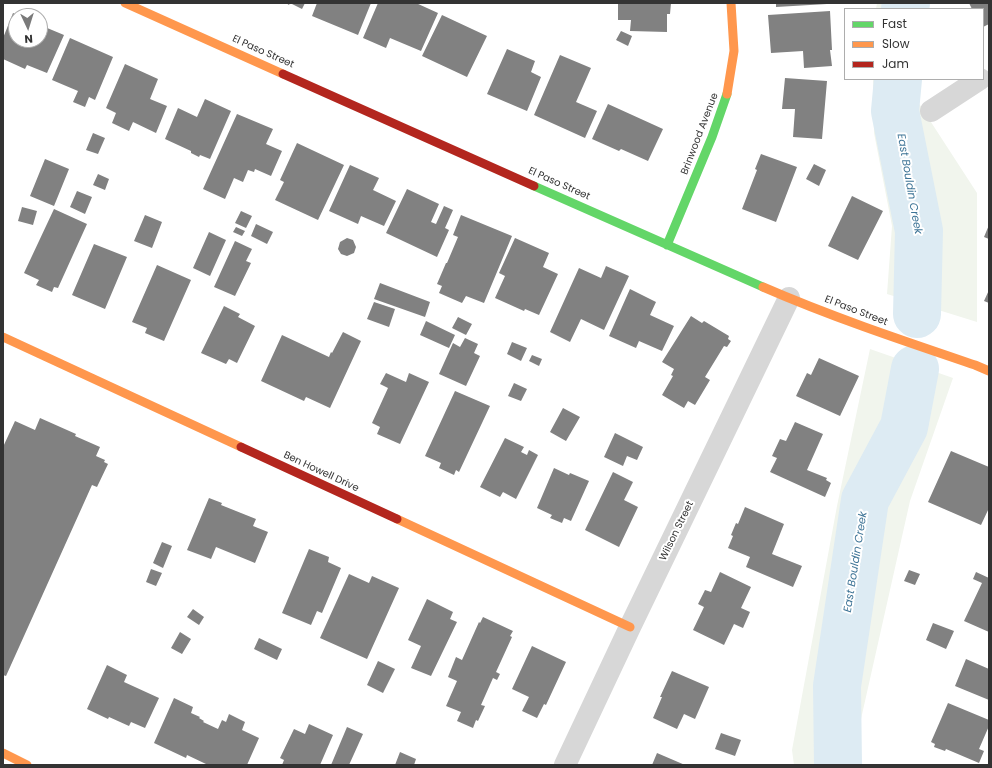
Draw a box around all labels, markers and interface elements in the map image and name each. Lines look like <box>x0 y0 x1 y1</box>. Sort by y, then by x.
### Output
north arrow <box>8 8 48 48</box>
legend <box>844 8 984 80</box>
text: Fast <box>882 15 907 32</box>
text: N <box>24 31 33 47</box>
street label: El Paso Street <box>230 33 296 71</box>
text: Slow <box>882 35 910 52</box>
text: Jam <box>882 55 909 72</box>
street label: Brinwood Avenue <box>679 91 721 177</box>
water label: East Bouldin Creek <box>894 133 924 235</box>
street label: El Paso Street <box>526 165 592 203</box>
street label: El Paso Street <box>823 294 889 328</box>
street label: Ben Howell Drive <box>281 449 361 495</box>
street label: Wilson Street <box>657 499 697 563</box>
water label: East Bouldin Creek <box>842 511 870 613</box>

